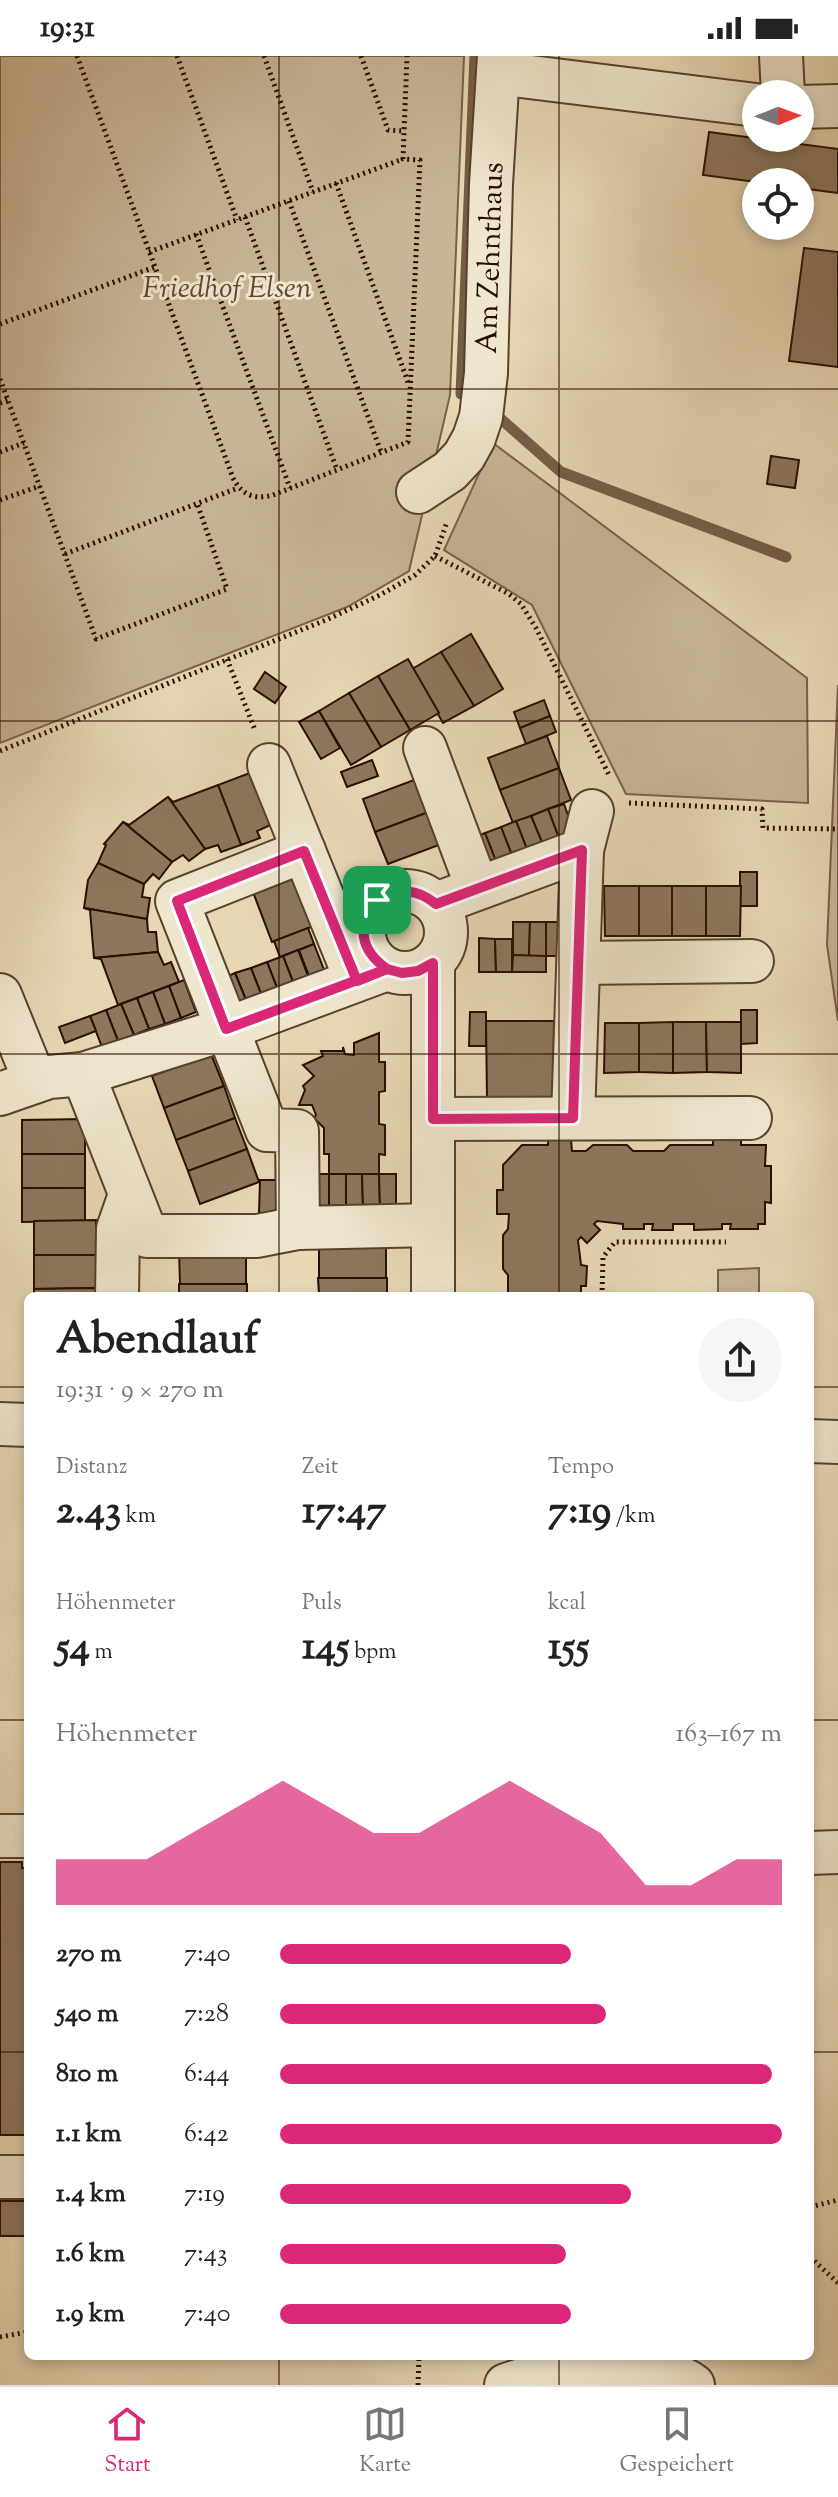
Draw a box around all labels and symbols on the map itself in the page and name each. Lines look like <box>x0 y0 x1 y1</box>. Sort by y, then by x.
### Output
north arrow <box>742 80 814 152</box>
street label: Am Zehnthaus <box>467 162 516 355</box>
park label: Friedhof Elsen <box>142 268 312 311</box>
pin <box>343 866 411 934</box>

